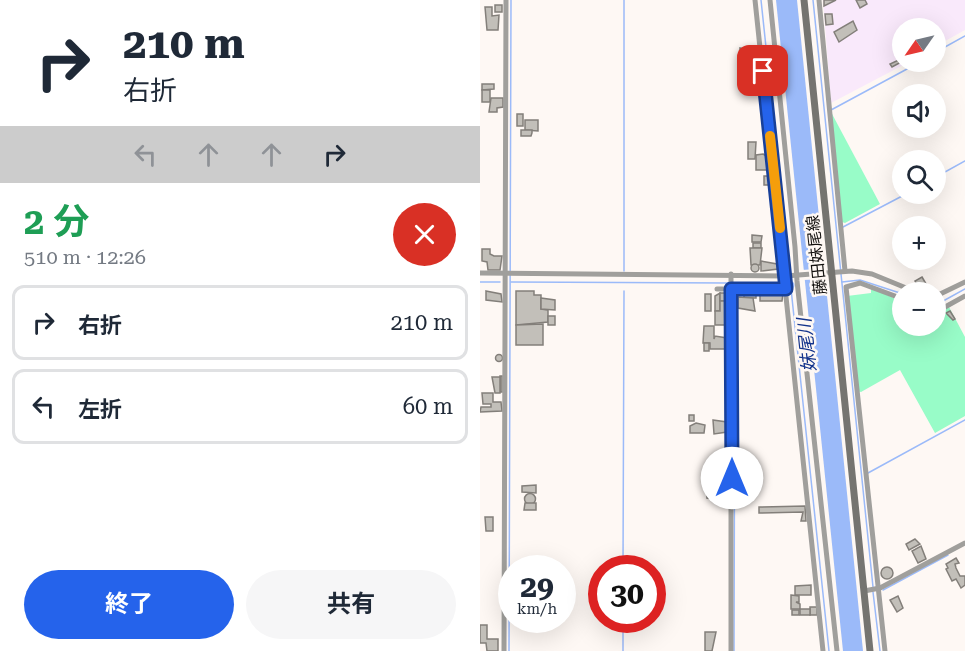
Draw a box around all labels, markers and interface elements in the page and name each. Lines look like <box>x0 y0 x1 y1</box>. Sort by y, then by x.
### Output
north arrow <box>892 18 946 72</box>
map controls <box>892 18 946 336</box>
text: 210 m <box>123 19 245 68</box>
icon: right <box>24 24 102 102</box>
pin <box>737 45 788 96</box>
icon: arrive <box>746 54 779 87</box>
text: 右折 <box>123 75 177 107</box>
button: sound <box>892 84 946 138</box>
icon: left <box>129 138 162 171</box>
icon: ahead <box>192 138 225 171</box>
icon: ahead <box>255 138 288 171</box>
icon: right <box>318 138 351 171</box>
button: search <box>892 150 946 204</box>
text: 2 分 <box>24 201 89 243</box>
button: close <box>393 203 456 266</box>
street label: 藤田妹尾線 <box>803 214 830 296</box>
button: + <box>892 216 946 270</box>
text: 510 m · 12:26 <box>24 245 146 269</box>
button: − <box>892 282 946 336</box>
icon: right <box>27 306 60 339</box>
text: 210 m <box>390 310 453 335</box>
text: 右折 <box>78 313 122 338</box>
water label: 妹尾川 <box>793 315 820 373</box>
icon: left <box>27 390 60 423</box>
text: 60 m <box>403 394 453 419</box>
text: 左折 <box>78 397 122 422</box>
position arrow <box>700 446 764 510</box>
speed limit sign: 30 <box>588 555 666 633</box>
text: 29 <box>520 569 554 604</box>
button: 終了 <box>24 570 234 639</box>
button: 共有 <box>246 570 456 639</box>
text: km/h <box>517 600 557 618</box>

